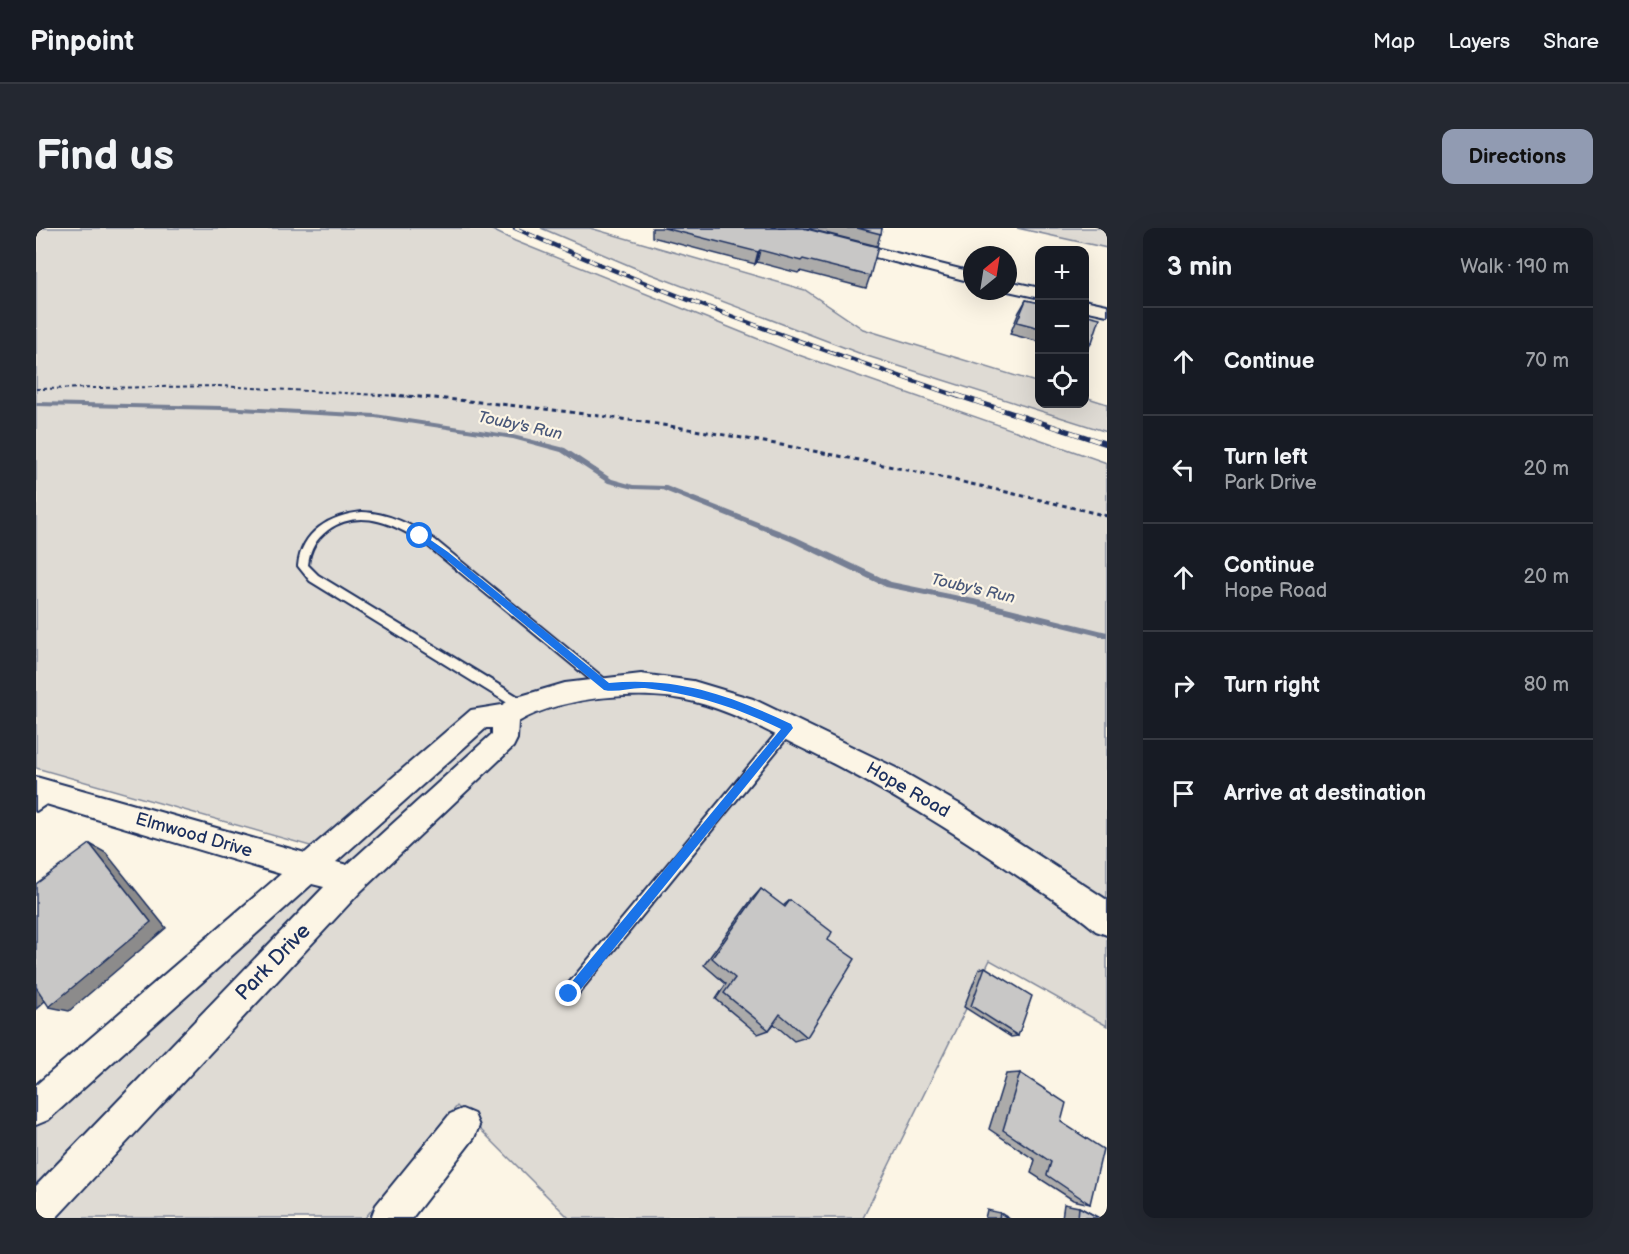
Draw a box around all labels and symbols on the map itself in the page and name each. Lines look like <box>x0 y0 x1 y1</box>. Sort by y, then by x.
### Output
north arrow <box>963 246 1017 300</box>
water label: Touby's Run <box>476 408 564 444</box>
route start <box>406 522 432 548</box>
water label: Touby's Run <box>929 570 1017 608</box>
street label: Hope Road <box>863 758 953 822</box>
street label: Elmwood Drive <box>133 808 255 862</box>
street label: Park Drive <box>230 918 316 1006</box>
route end <box>555 980 581 1006</box>

